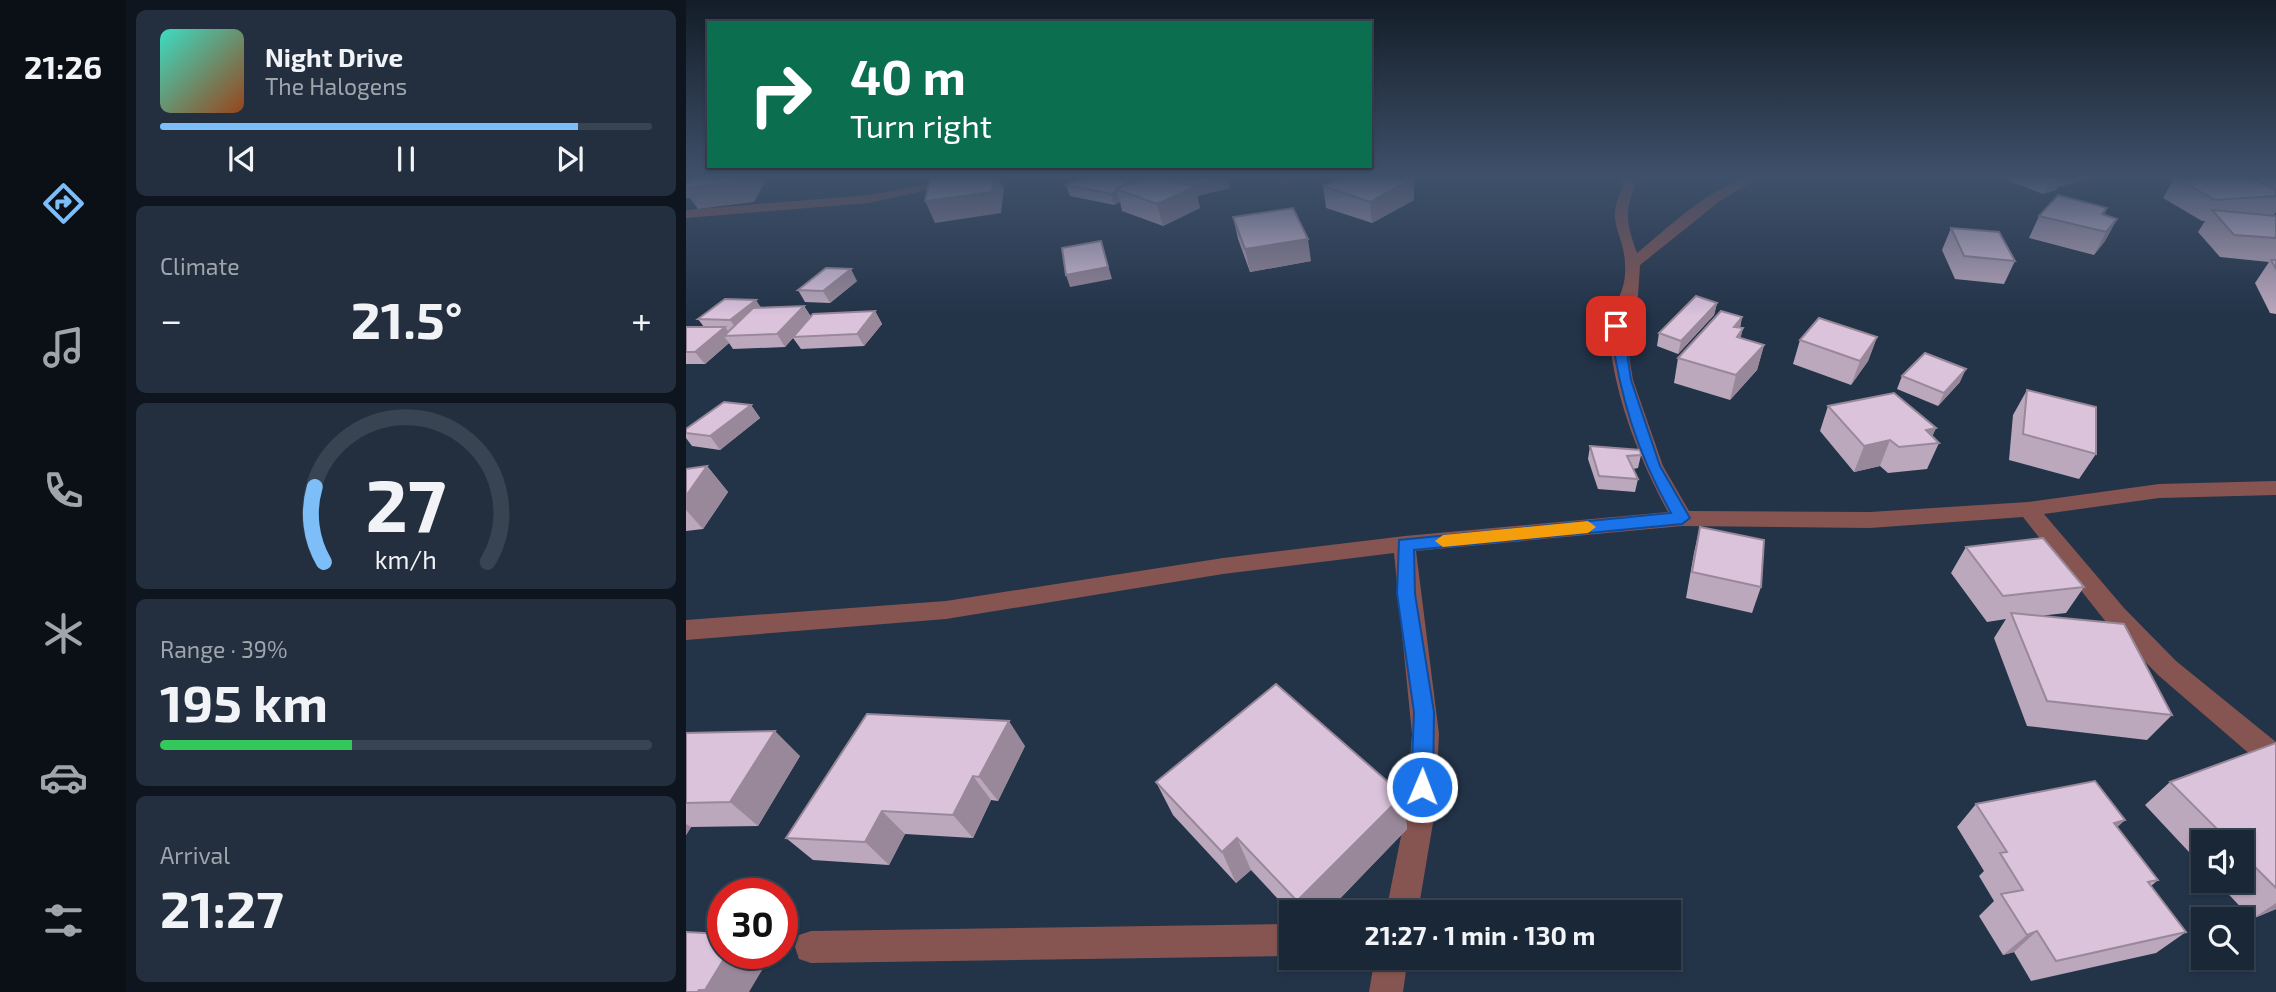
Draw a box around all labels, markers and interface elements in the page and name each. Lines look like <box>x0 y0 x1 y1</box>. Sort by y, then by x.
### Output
text: Night Drive <box>265 41 403 72</box>
text: 40 m <box>850 46 966 105</box>
text: 21:26 <box>24 47 102 85</box>
icon: right <box>735 49 826 140</box>
text: The Halogens <box>265 72 407 100</box>
text: Turn right <box>850 106 992 144</box>
icon: previous <box>223 140 261 178</box>
icon: pause <box>387 140 425 178</box>
icon: next <box>551 140 589 178</box>
icon: directions <box>39 179 88 228</box>
text: Climate <box>160 252 240 280</box>
text: 21.5° <box>351 287 463 349</box>
text: − <box>160 296 182 342</box>
text: + <box>631 296 652 342</box>
pin <box>1586 296 1646 356</box>
icon: arrive <box>1597 307 1635 345</box>
icon: music <box>39 323 88 372</box>
text: 27 <box>366 459 446 547</box>
icon: phone <box>39 466 88 515</box>
text: km/h <box>375 544 437 574</box>
icon: climate <box>39 609 88 658</box>
text: Range · 39% <box>160 635 288 663</box>
text: 195 km <box>160 670 328 732</box>
position arrow <box>1385 750 1459 824</box>
icon: car <box>39 753 88 802</box>
map controls <box>2191 830 2254 970</box>
button: sound <box>2191 830 2254 893</box>
text: Arrival <box>160 841 230 869</box>
text: 21:27 <box>160 876 284 938</box>
speed limit sign: 30 <box>707 878 798 969</box>
icon: filters <box>39 896 88 945</box>
button: search <box>2191 907 2254 970</box>
text: 21:27 · 1 min · 130 m <box>1365 919 1595 950</box>

